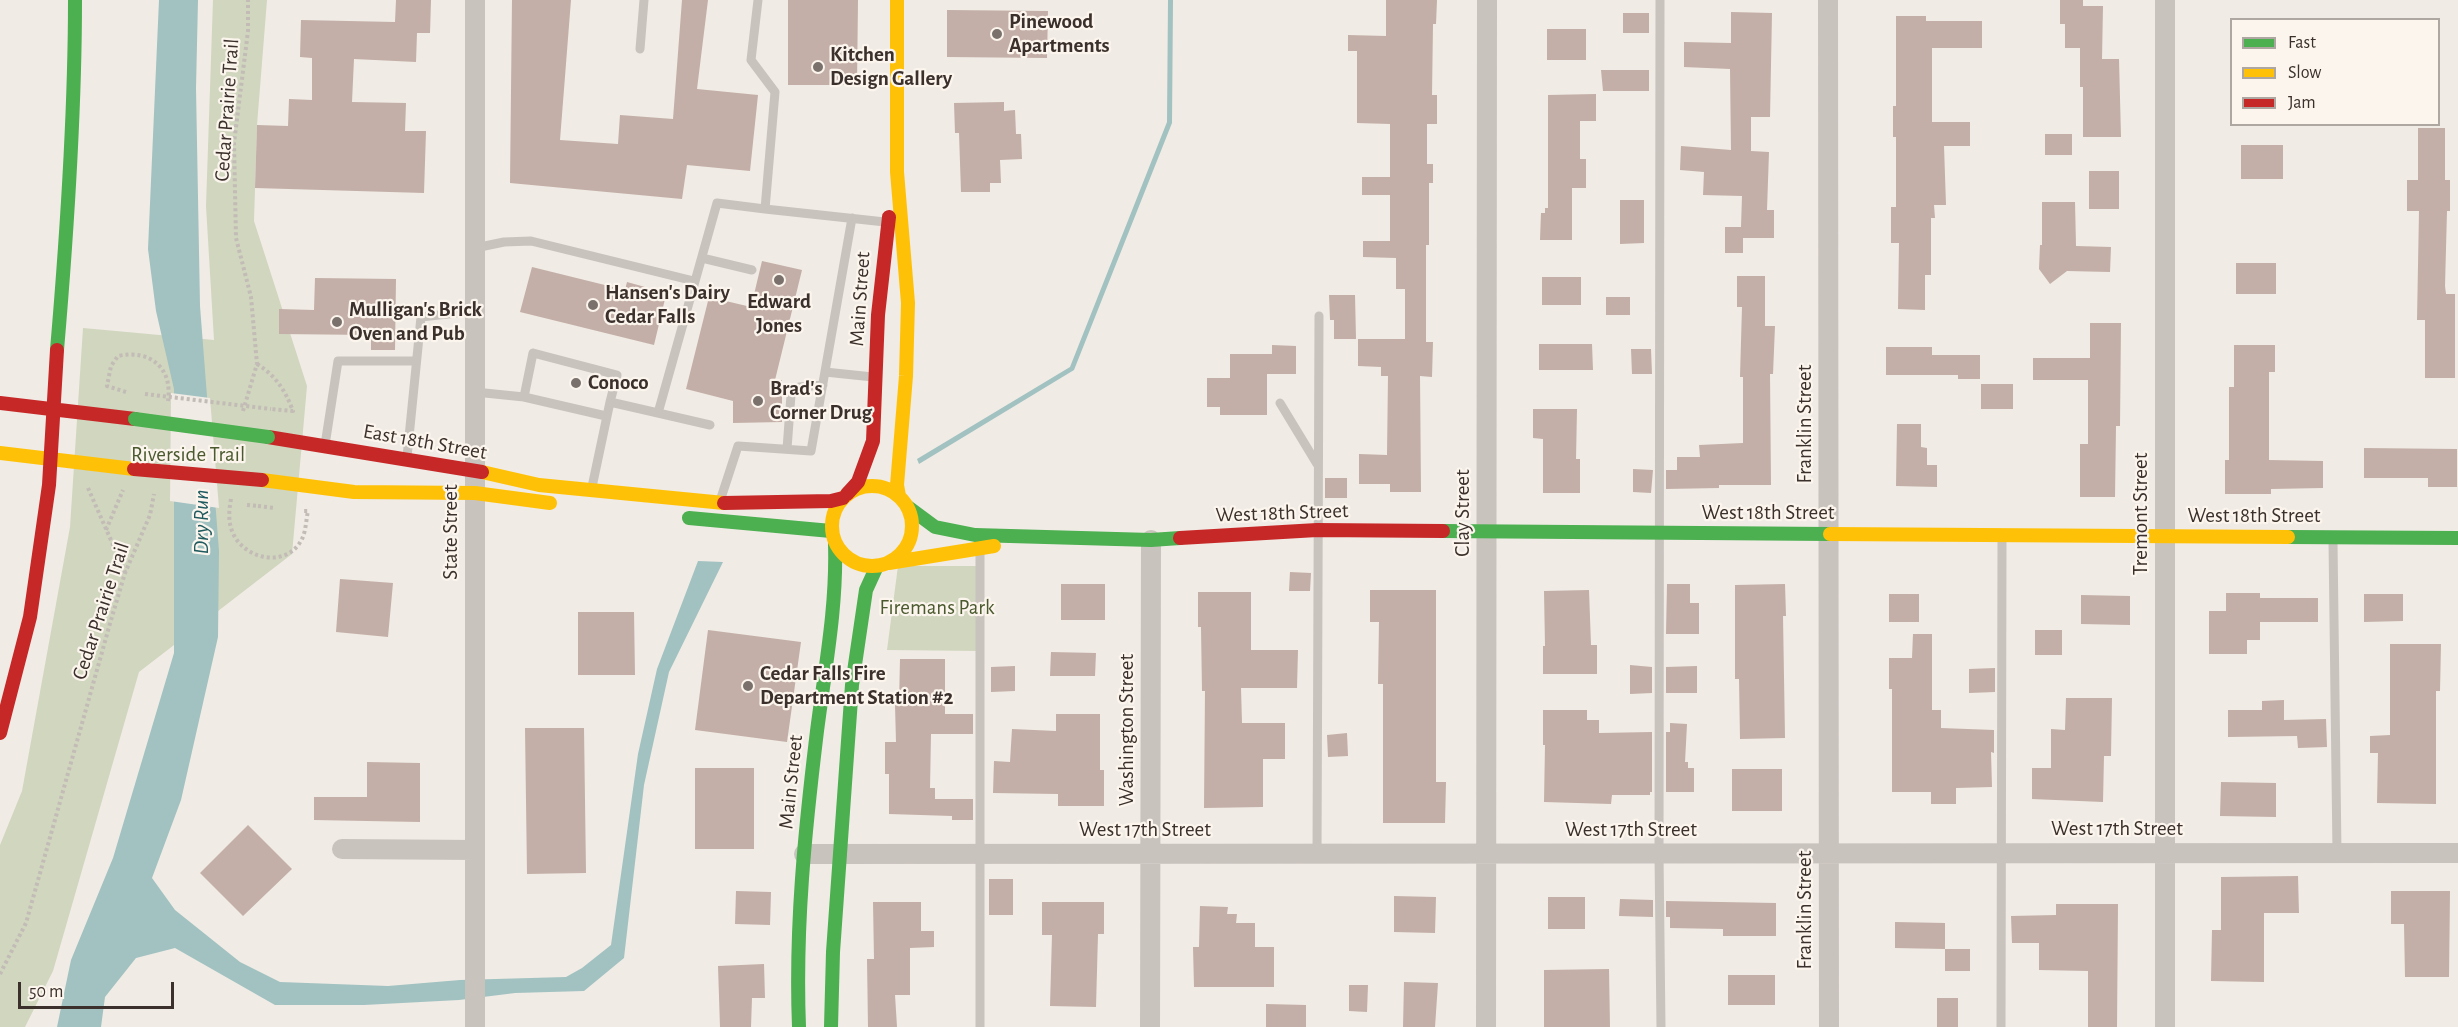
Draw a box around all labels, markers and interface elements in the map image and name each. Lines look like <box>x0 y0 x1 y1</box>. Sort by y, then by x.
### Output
place label: Pinewood Apartments <box>1009 9 1110 59</box>
legend <box>2230 18 2440 126</box>
marker: Pinewood Apartments <box>990 27 1004 41</box>
text: Fast <box>2288 34 2316 52</box>
street label: Cedar Prairie Trail <box>209 38 245 182</box>
place label: Kitchen Design Gallery <box>830 42 952 92</box>
marker: Kitchen Design Gallery <box>811 60 825 74</box>
text: Slow <box>2288 64 2321 82</box>
text: Jam <box>2288 94 2316 112</box>
street label: Main Street <box>844 251 876 347</box>
marker: Edward Jones <box>772 273 786 287</box>
place label: Hansen's Dairy Cedar Falls <box>605 280 730 330</box>
place label: Edward Jones <box>747 289 811 339</box>
place label: Mulligan's Brick Oven and Pub <box>349 297 482 347</box>
marker: Hansen's Dairy Cedar Falls <box>586 298 600 312</box>
marker: Mulligan's Brick Oven and Pub <box>330 315 344 329</box>
street label: Franklin Street <box>1792 365 1818 483</box>
place label: Conoco <box>588 370 649 396</box>
marker: Conoco <box>569 376 583 390</box>
place label: Brad's Corner Drug <box>770 376 872 426</box>
marker: Brad's Corner Drug <box>751 394 765 408</box>
street label: East 18th Street <box>361 419 489 465</box>
park label: Riverside Trail <box>131 442 245 468</box>
street label: Tremont Street <box>2128 453 2154 575</box>
street label: Clay Street <box>1450 469 1476 557</box>
street label: State Street <box>438 484 464 580</box>
water label: Dry Run <box>188 489 214 555</box>
street label: West 18th Street <box>1215 498 1349 528</box>
street label: West 18th Street <box>1701 500 1835 526</box>
street label: West 18th Street <box>2187 503 2321 529</box>
street label: Cedar Prairie Trail <box>67 539 135 683</box>
park label: Firemans Park <box>879 595 995 621</box>
street label: Washington Street <box>1114 654 1140 806</box>
place label: Cedar Falls Fire Department Station #2 <box>760 661 953 711</box>
marker: Cedar Falls Fire Department Station #2 <box>741 679 755 693</box>
street label: Main Street <box>774 734 808 830</box>
street label: West 17th Street <box>2051 816 2183 842</box>
street label: West 17th Street <box>1079 817 1211 843</box>
street label: West 17th Street <box>1565 817 1697 843</box>
street label: Franklin Street <box>1792 851 1818 969</box>
scale bar <box>21 970 177 1008</box>
text: 50 m <box>29 983 63 1001</box>

